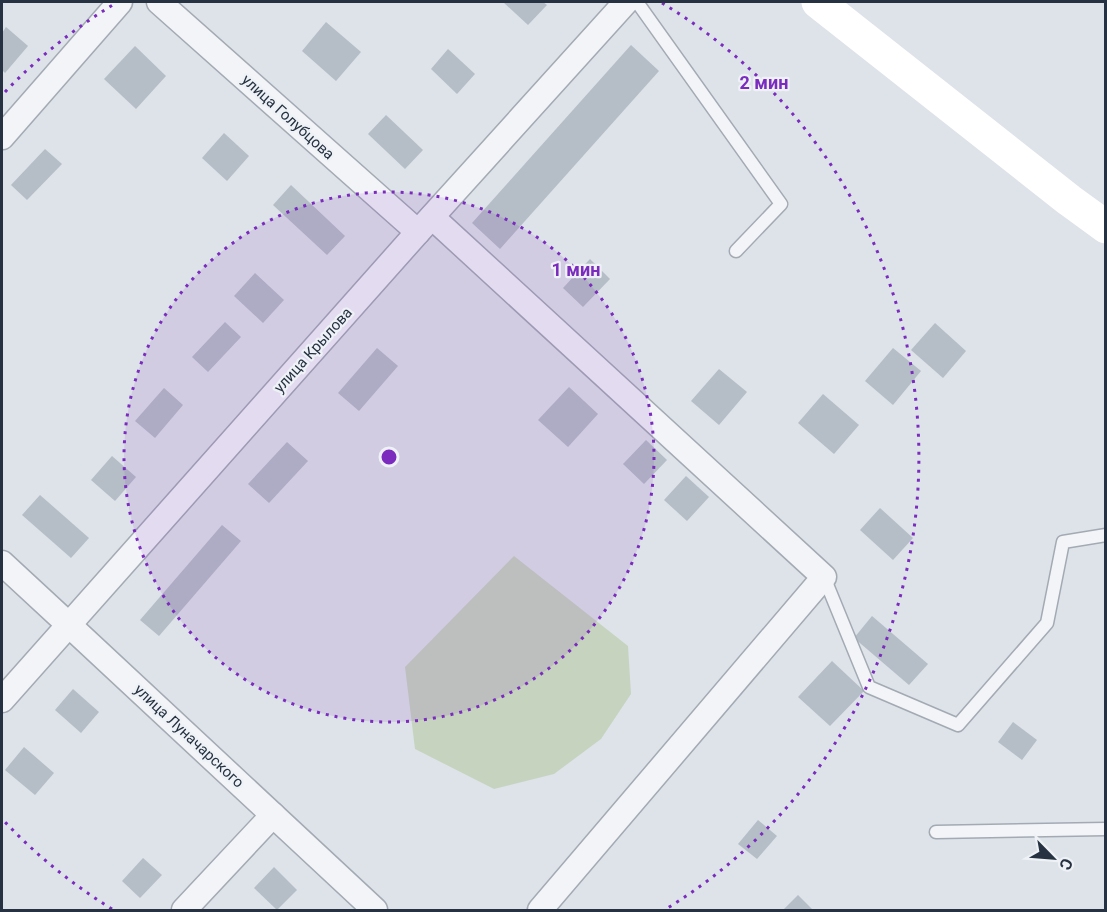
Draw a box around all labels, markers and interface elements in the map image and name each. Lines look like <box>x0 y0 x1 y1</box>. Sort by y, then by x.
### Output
street label: улица Голубцова <box>238 71 338 163</box>
text: 2 мин <box>740 72 788 93</box>
text: 1 мин <box>552 259 600 280</box>
street label: улица Крылова <box>270 304 356 396</box>
centre of rings <box>379 447 399 467</box>
street label: улица Луначарского <box>130 681 248 791</box>
north arrow <box>1023 828 1083 888</box>
text: С <box>1055 855 1077 873</box>

